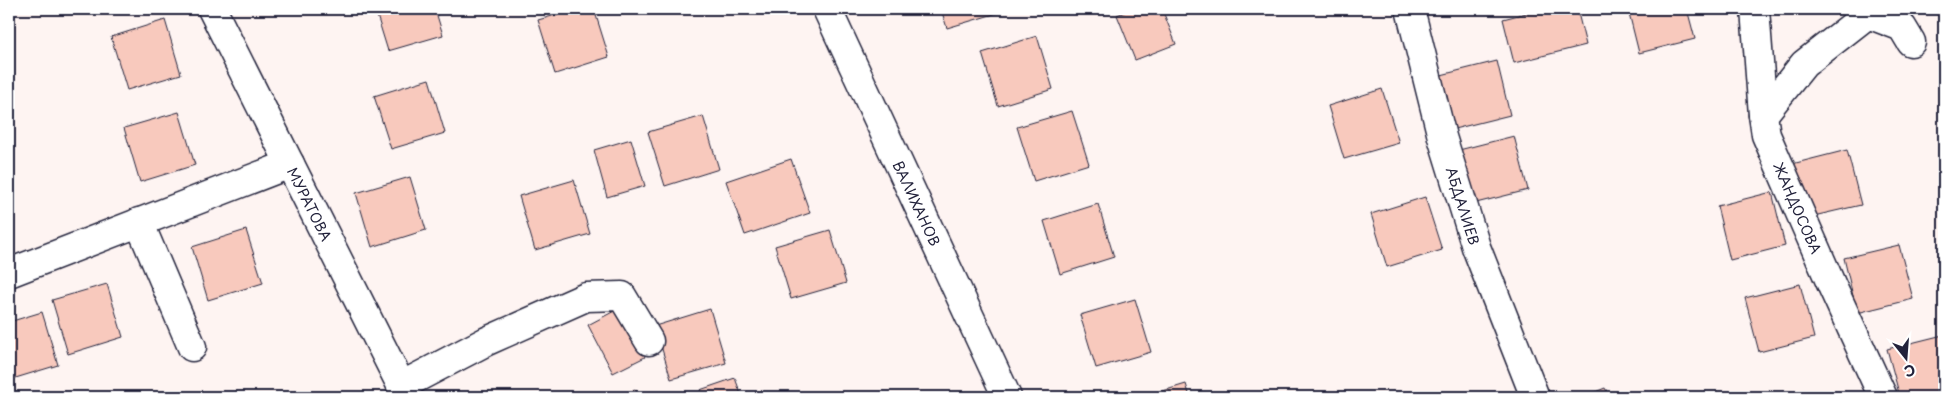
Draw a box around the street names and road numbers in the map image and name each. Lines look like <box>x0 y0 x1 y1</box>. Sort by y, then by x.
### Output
street label: ВАЛИХАНОВ <box>888 157 946 249</box>
street label: ЖАНДОСОВА <box>1769 159 1827 257</box>
street label: МУРАТОВА <box>283 163 337 244</box>
street label: АБДАЛИЕВ <box>1441 164 1485 247</box>

